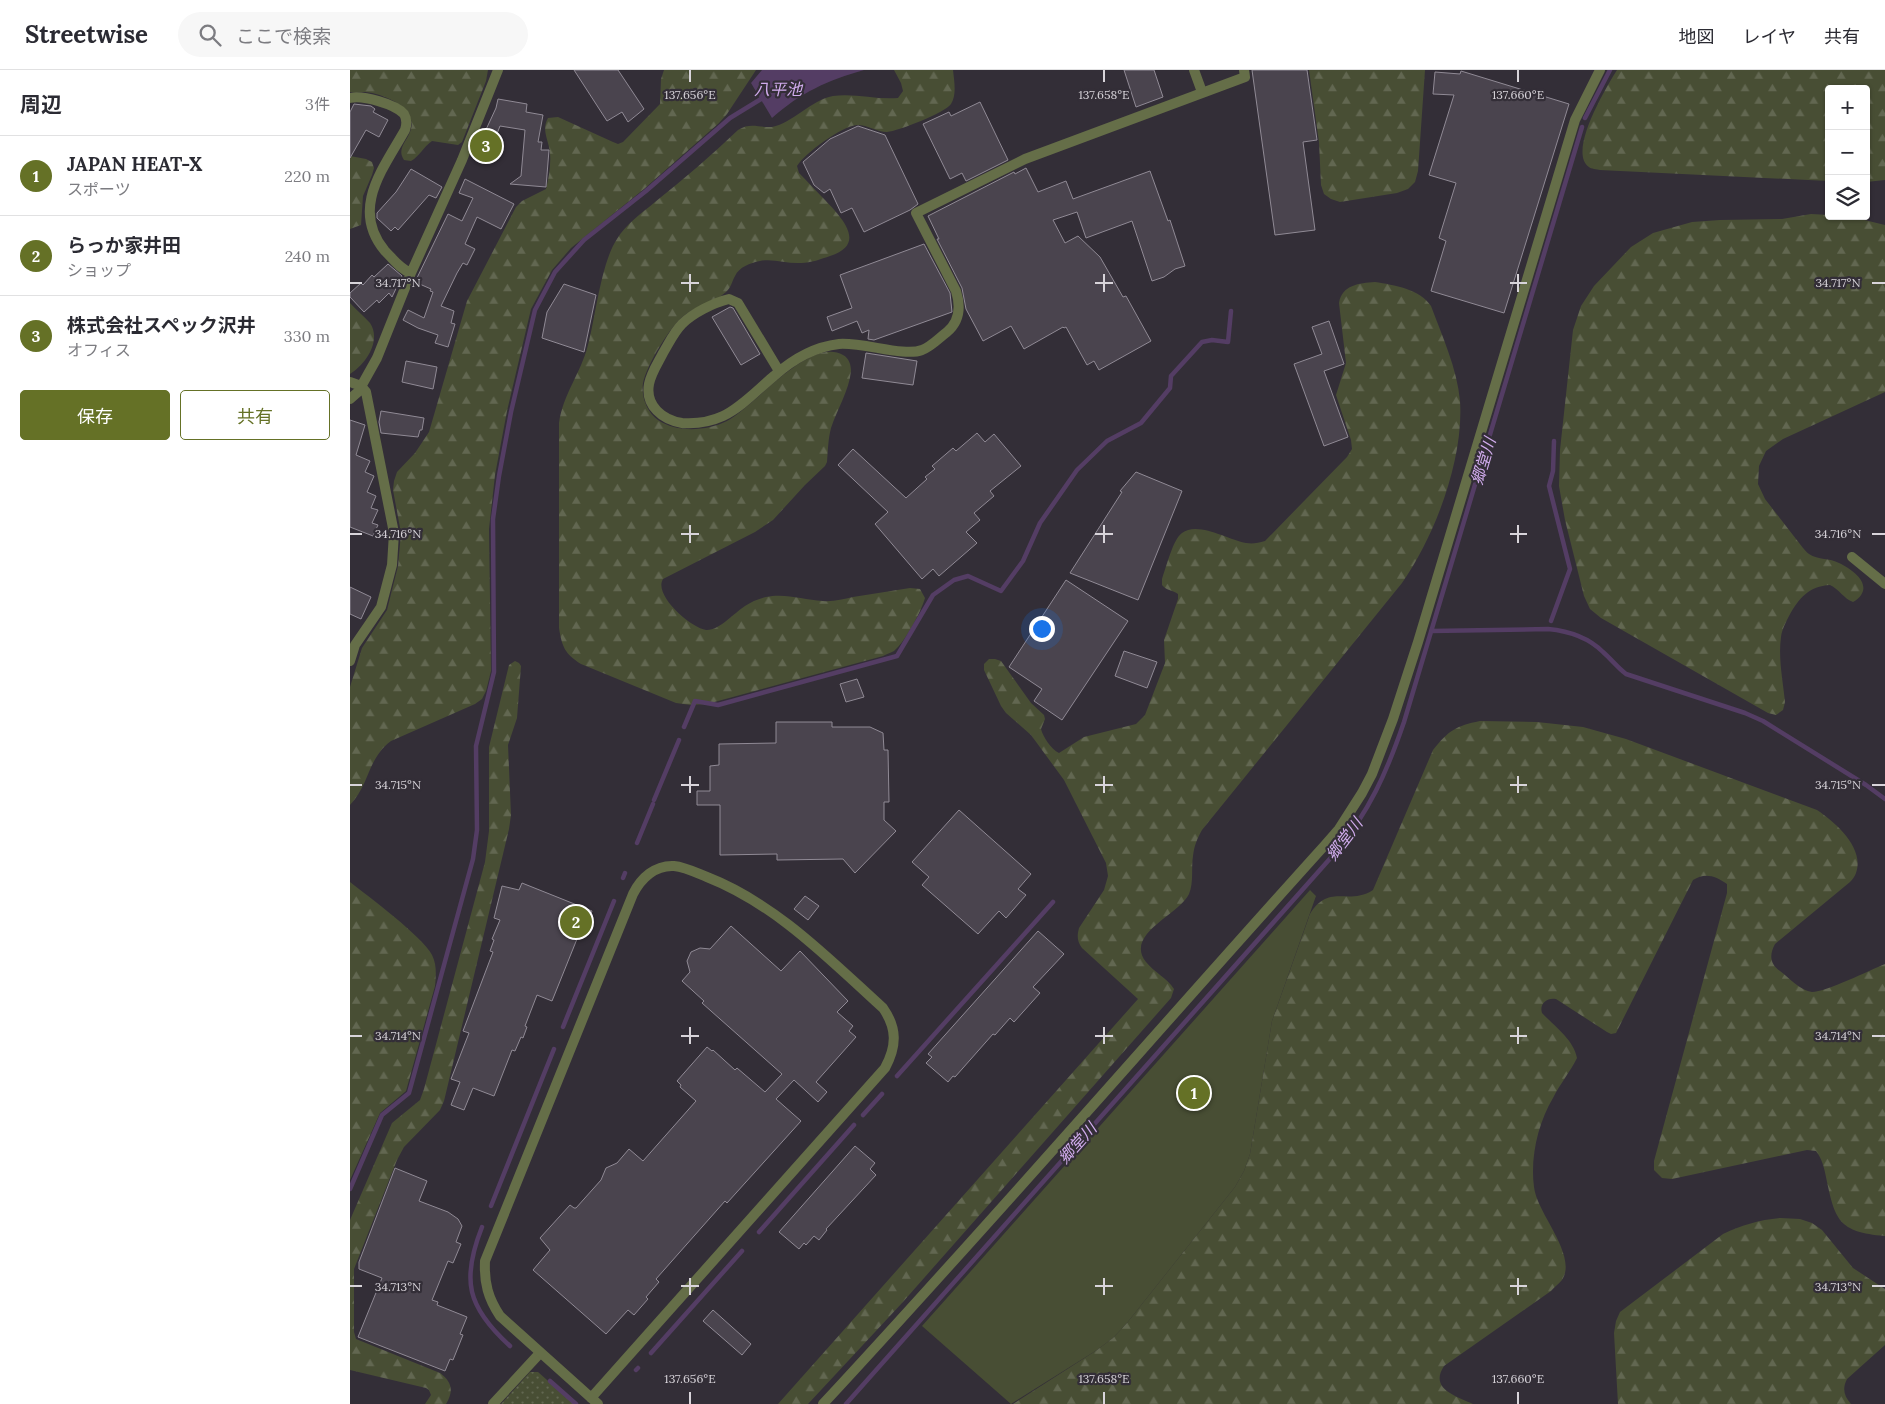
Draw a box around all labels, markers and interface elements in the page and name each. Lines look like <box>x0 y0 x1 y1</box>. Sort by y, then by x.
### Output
search box <box>178 12 528 57</box>
text: Streetwise <box>25 19 148 50</box>
icon: search <box>196 21 224 49</box>
text: ここで検索 <box>236 24 331 48</box>
text: 地図 <box>1679 25 1715 48</box>
text: レイヤ <box>1743 25 1796 48</box>
text: 共有 <box>1824 25 1860 48</box>
water label: 八平池 <box>754 79 804 99</box>
map controls <box>1825 85 1870 220</box>
button: + <box>1825 85 1870 130</box>
text: 137.656°E <box>664 87 716 102</box>
text: 137.658°E <box>1078 87 1130 102</box>
text: 137.660°E <box>1492 87 1544 102</box>
text: 周辺 <box>20 91 62 118</box>
text: 3件 <box>305 94 330 114</box>
pin: 3 <box>470 127 502 165</box>
button: − <box>1825 130 1870 175</box>
text: JAPAN HEAT-X <box>67 152 202 176</box>
text: 1 <box>33 166 39 186</box>
text: 220 m <box>284 166 330 186</box>
button: layers <box>1825 175 1870 220</box>
text: スポーツ <box>67 179 131 199</box>
text: らっか家井田 <box>67 233 181 257</box>
text: 2 <box>32 246 40 266</box>
text: 240 m <box>285 246 330 266</box>
text: ショップ <box>67 260 131 280</box>
text: 34.717°N <box>375 275 421 290</box>
text: 34.717°N <box>1815 275 1861 290</box>
text: 株式会社スペック沢井 <box>67 313 256 337</box>
text: 3 <box>32 326 40 346</box>
text: 330 m <box>284 326 330 346</box>
text: オフィス <box>67 340 131 360</box>
button: 保存 <box>20 390 170 440</box>
button: 共有 <box>180 390 330 440</box>
water label: 郷堂川 <box>1466 433 1500 487</box>
text: 34.716°N <box>375 526 421 541</box>
text: 34.716°N <box>1815 526 1861 541</box>
your location <box>1029 616 1055 642</box>
text: 34.715°N <box>375 777 421 792</box>
text: 34.715°N <box>1815 777 1861 792</box>
water label: 郷堂川 <box>1322 812 1368 864</box>
pin: 2 <box>560 903 592 941</box>
text: 34.714°N <box>375 1028 421 1043</box>
text: 34.714°N <box>1815 1028 1861 1043</box>
pin: 1 <box>1178 1074 1210 1112</box>
water label: 郷堂川 <box>1054 1117 1102 1168</box>
text: 34.713°N <box>375 1279 421 1294</box>
text: 34.713°N <box>1815 1279 1861 1294</box>
text: 137.656°E <box>664 1371 716 1386</box>
text: 137.658°E <box>1078 1371 1130 1386</box>
text: 137.660°E <box>1492 1371 1544 1386</box>

